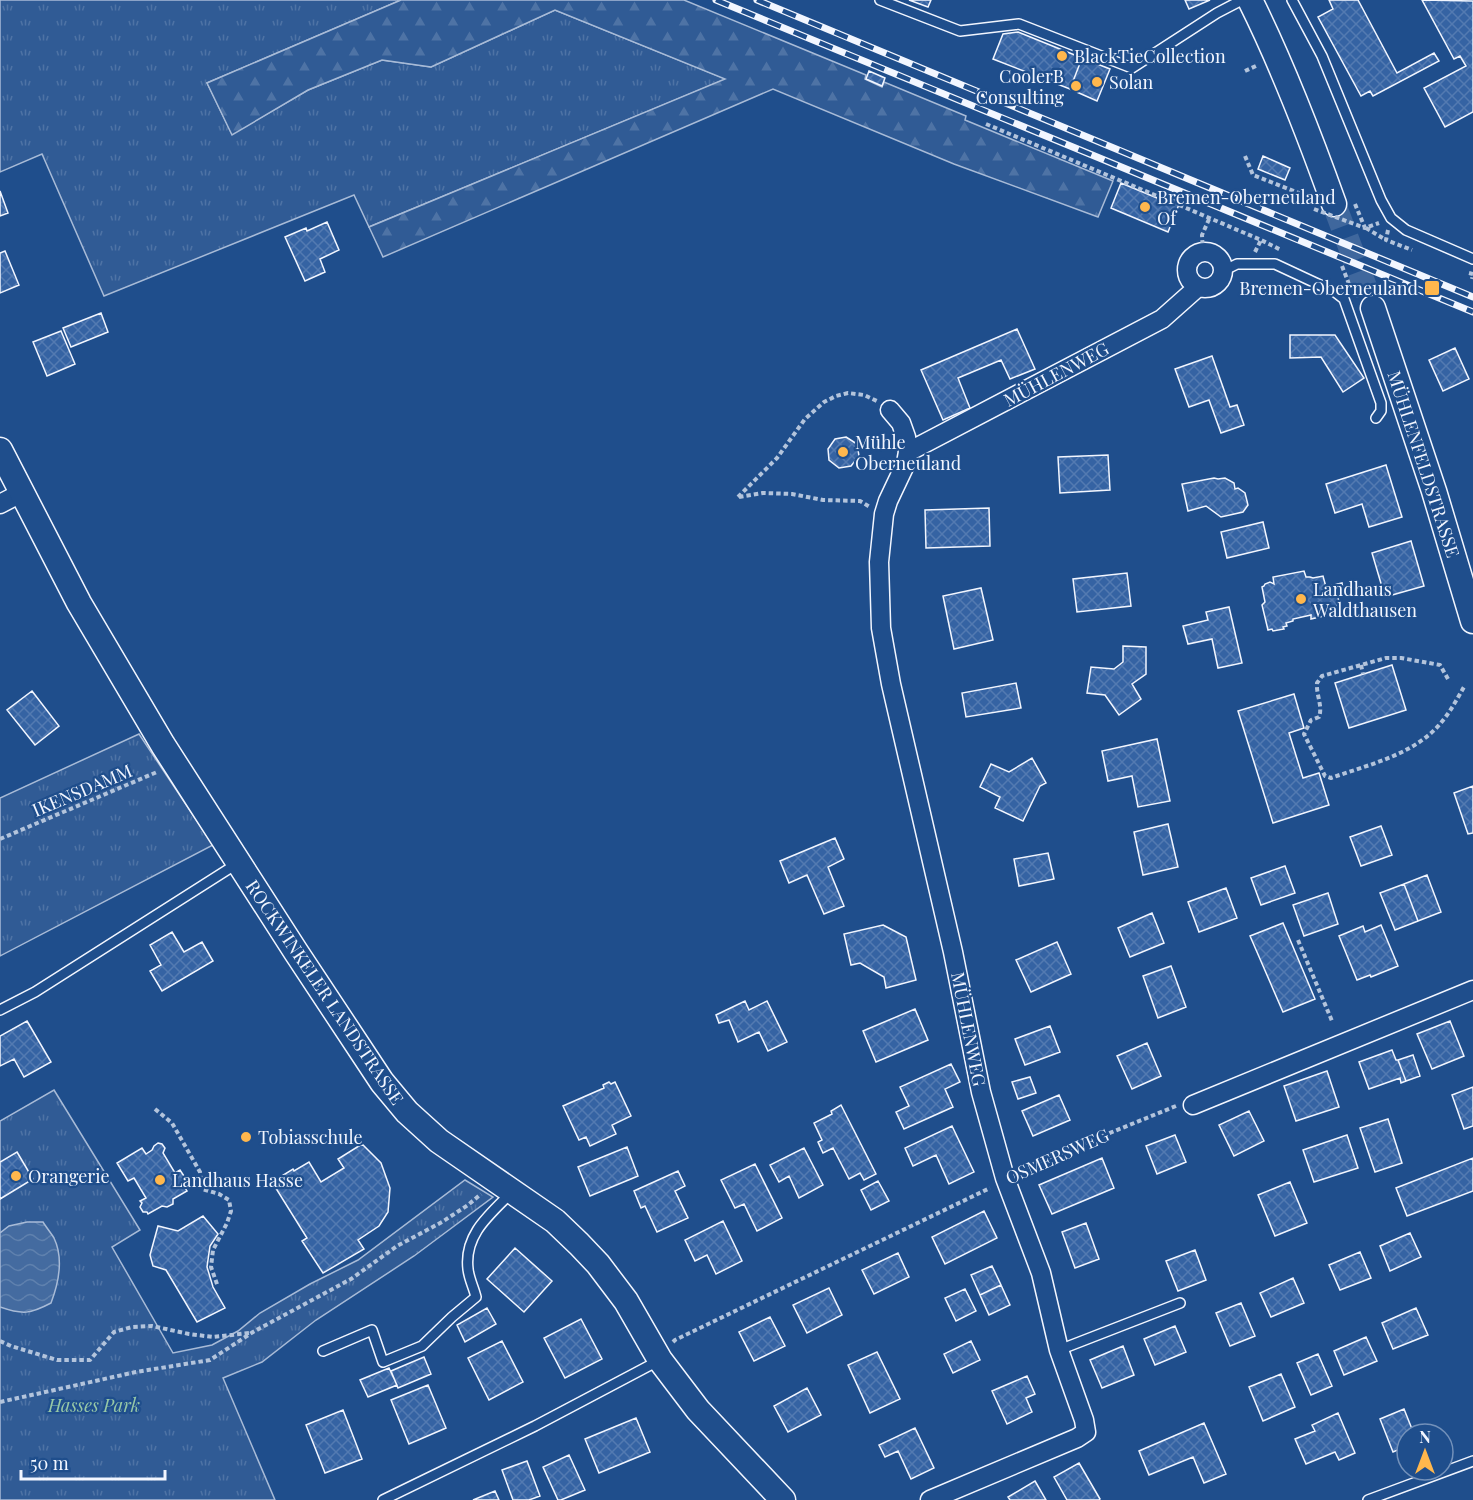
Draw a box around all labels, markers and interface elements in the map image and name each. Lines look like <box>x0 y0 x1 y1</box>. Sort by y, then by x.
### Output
place label: BlackTieCollection <box>1074 44 1226 68</box>
marker: BlackTieCollection <box>1055 49 1069 63</box>
place label: CoolerB Consulting <box>976 64 1064 109</box>
place label: Solan <box>1109 70 1154 94</box>
marker: Solan <box>1090 75 1104 89</box>
marker: CoolerB Consulting <box>1069 79 1083 93</box>
place label: Bremen-Oberneuland Of <box>1157 185 1336 230</box>
marker: Bremen-Oberneuland Of <box>1138 200 1152 214</box>
place label: Bremen-Oberneuland <box>1239 276 1419 300</box>
marker: Bremen-Oberneuland <box>1423 279 1441 297</box>
street label: MÜHLENWEG <box>999 336 1113 412</box>
street label: MÜHLENFELDSTRASSE <box>1382 368 1466 560</box>
place label: Mühle Oberneuland <box>855 430 962 475</box>
marker: Mühle Oberneuland <box>836 445 850 459</box>
place label: Landhaus Waldthausen <box>1312 577 1417 622</box>
marker: Landhaus Waldthausen <box>1294 592 1308 606</box>
street label: IKENSDAMM <box>28 758 136 822</box>
street label: ROCKWINKELER LANDSTRASSE <box>241 875 409 1109</box>
street label: MÜHLENWEG <box>946 970 992 1088</box>
street label: OSMERSWEG <box>1001 1122 1113 1190</box>
place label: Tobiasschule <box>258 1125 363 1149</box>
marker: Tobiasschule <box>239 1130 253 1144</box>
place label: Orangerie <box>28 1164 110 1188</box>
place label: Landhaus Hasse <box>172 1168 303 1192</box>
marker: Orangerie <box>9 1169 23 1183</box>
marker: Landhaus Hasse <box>153 1173 167 1187</box>
park label: Hasses Park <box>47 1393 140 1417</box>
north arrow <box>1395 1422 1455 1482</box>
text: N <box>1419 1426 1431 1447</box>
scale bar <box>21 1443 165 1481</box>
text: 50 m <box>30 1451 69 1475</box>

